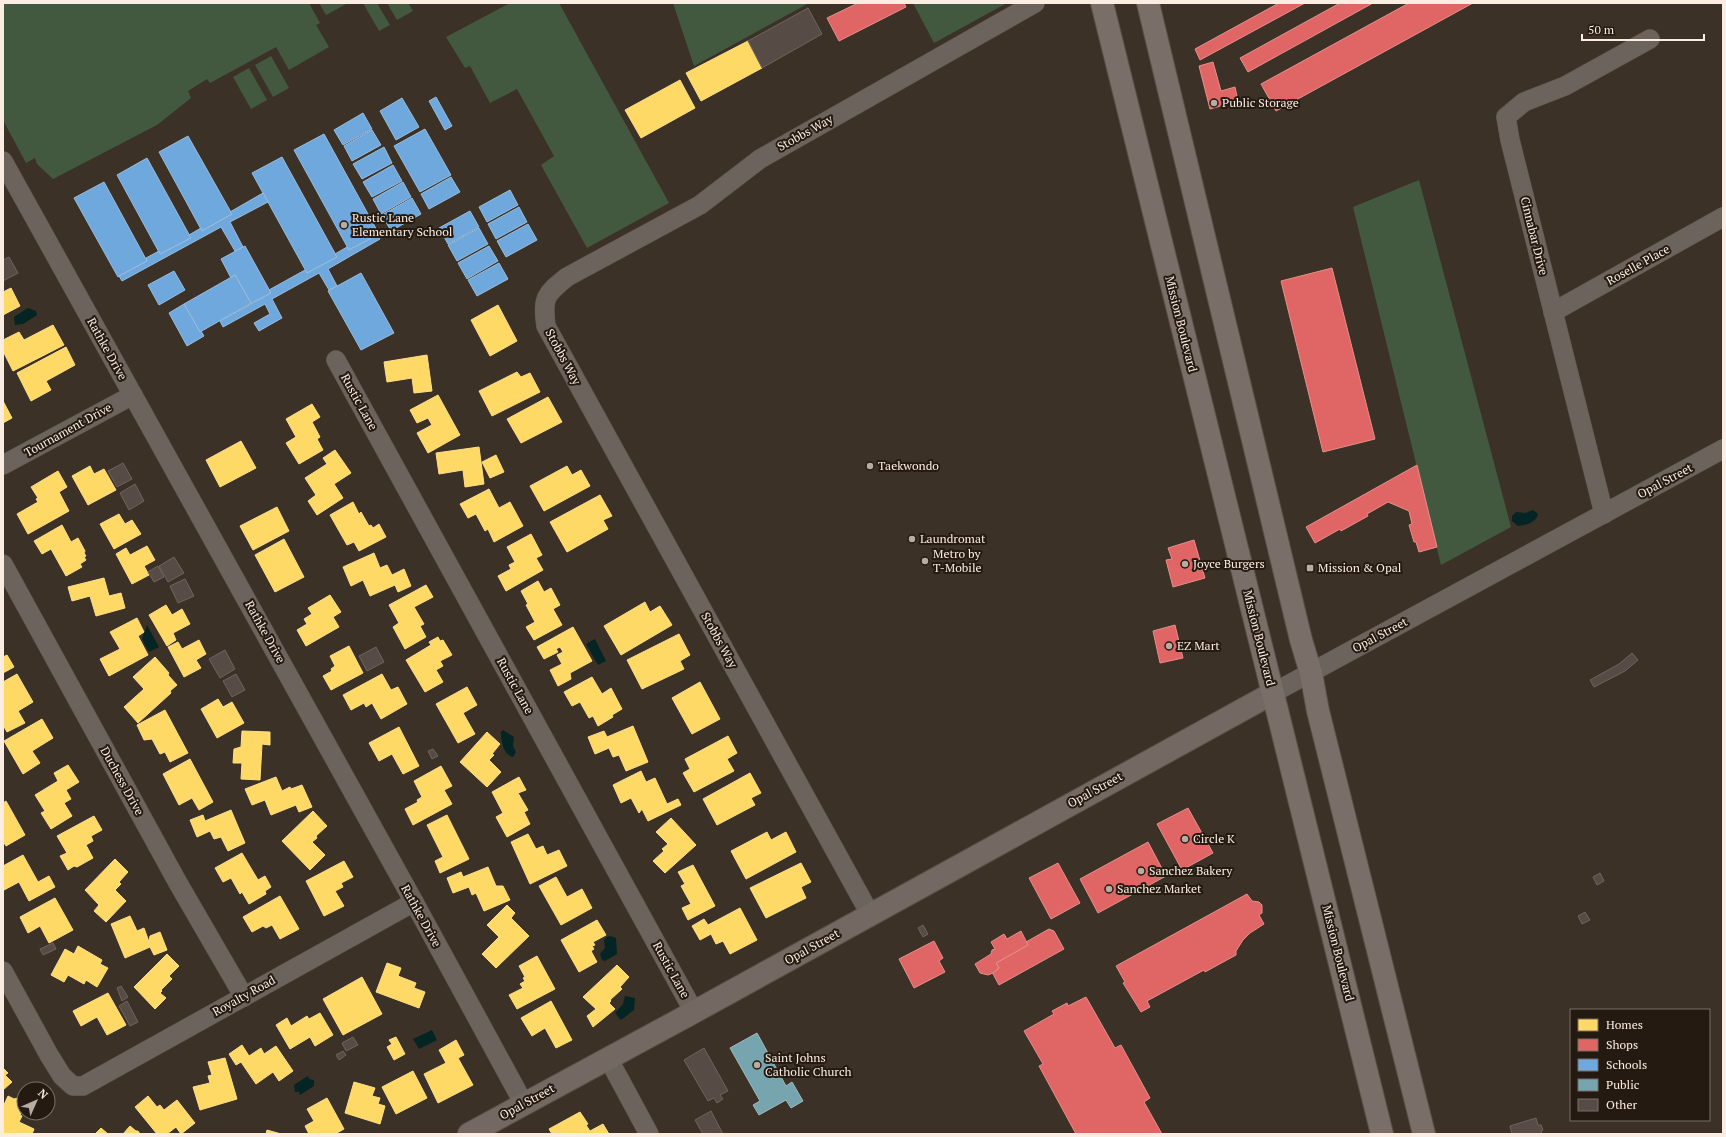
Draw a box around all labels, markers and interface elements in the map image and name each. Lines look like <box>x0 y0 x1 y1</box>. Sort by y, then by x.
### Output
scale bar <box>1582 16 1704 42</box>
text: 50 m <box>1588 22 1615 37</box>
place label: Public Storage <box>1222 95 1299 110</box>
marker: Public Storage <box>1209 98 1219 108</box>
street label: Stobbs Way <box>774 111 836 154</box>
street label: Cinnabar Drive <box>1517 195 1551 277</box>
place label: Rustic Lane Elementary School <box>352 210 453 239</box>
marker: Rustic Lane Elementary School <box>339 220 349 230</box>
street label: Roselle Place <box>1604 241 1672 288</box>
street label: Mission Boulevard <box>1162 274 1201 374</box>
street label: Rathke Drive <box>84 315 131 382</box>
street label: Stobbs Way <box>542 326 585 388</box>
street label: Rustic Lane <box>338 371 381 433</box>
street label: Tournament Drive <box>21 399 114 460</box>
place label: Taekwondo <box>878 458 939 473</box>
street label: Opal Street <box>1635 460 1695 501</box>
marker: Taekwondo <box>865 461 875 471</box>
place label: Laundromat <box>920 531 986 546</box>
marker: Laundromat <box>907 534 917 544</box>
place label: Metro by T-Mobile <box>933 546 982 575</box>
marker: Metro by T-Mobile <box>920 556 930 566</box>
place label: Joyce Burgers <box>1193 556 1265 571</box>
marker: Joyce Burgers <box>1180 559 1190 569</box>
place label: Mission & Opal <box>1318 560 1402 575</box>
marker: Mission & Opal <box>1305 563 1315 573</box>
street label: Mission Boulevard <box>1240 588 1279 688</box>
street label: Rathke Drive <box>242 598 289 665</box>
street label: Stobbs Way <box>698 609 741 671</box>
street label: Opal Street <box>1350 614 1410 655</box>
place label: EZ Mart <box>1177 638 1220 653</box>
marker: EZ Mart <box>1164 641 1174 651</box>
street label: Rustic Lane <box>494 655 537 717</box>
street label: Duchess Drive <box>97 744 147 818</box>
street label: Opal Street <box>1065 768 1125 811</box>
place label: Circle K <box>1193 831 1235 846</box>
marker: Circle K <box>1180 834 1190 844</box>
place label: Sanchez Bakery <box>1149 863 1233 878</box>
marker: Sanchez Bakery <box>1136 866 1146 876</box>
place label: Sanchez Market <box>1117 881 1202 896</box>
street label: Rathke Drive <box>398 882 445 949</box>
marker: Sanchez Market <box>1104 884 1114 894</box>
street label: Mission Boulevard <box>1319 903 1358 1003</box>
street label: Opal Street <box>782 925 842 968</box>
street label: Rustic Lane <box>650 939 693 1001</box>
street label: Royalty Road <box>210 972 278 1019</box>
legend <box>1570 1009 1710 1121</box>
text: Homes <box>1606 1017 1643 1032</box>
text: Shops <box>1606 1037 1638 1052</box>
place label: Saint Johns Catholic Church <box>765 1050 852 1079</box>
text: Schools <box>1606 1057 1647 1072</box>
marker: Saint Johns Catholic Church <box>752 1060 762 1070</box>
text: Public <box>1606 1077 1640 1092</box>
street label: Opal Street <box>497 1080 557 1123</box>
north arrow <box>16 1081 56 1121</box>
text: N <box>35 1086 51 1102</box>
text: Other <box>1606 1097 1637 1112</box>

